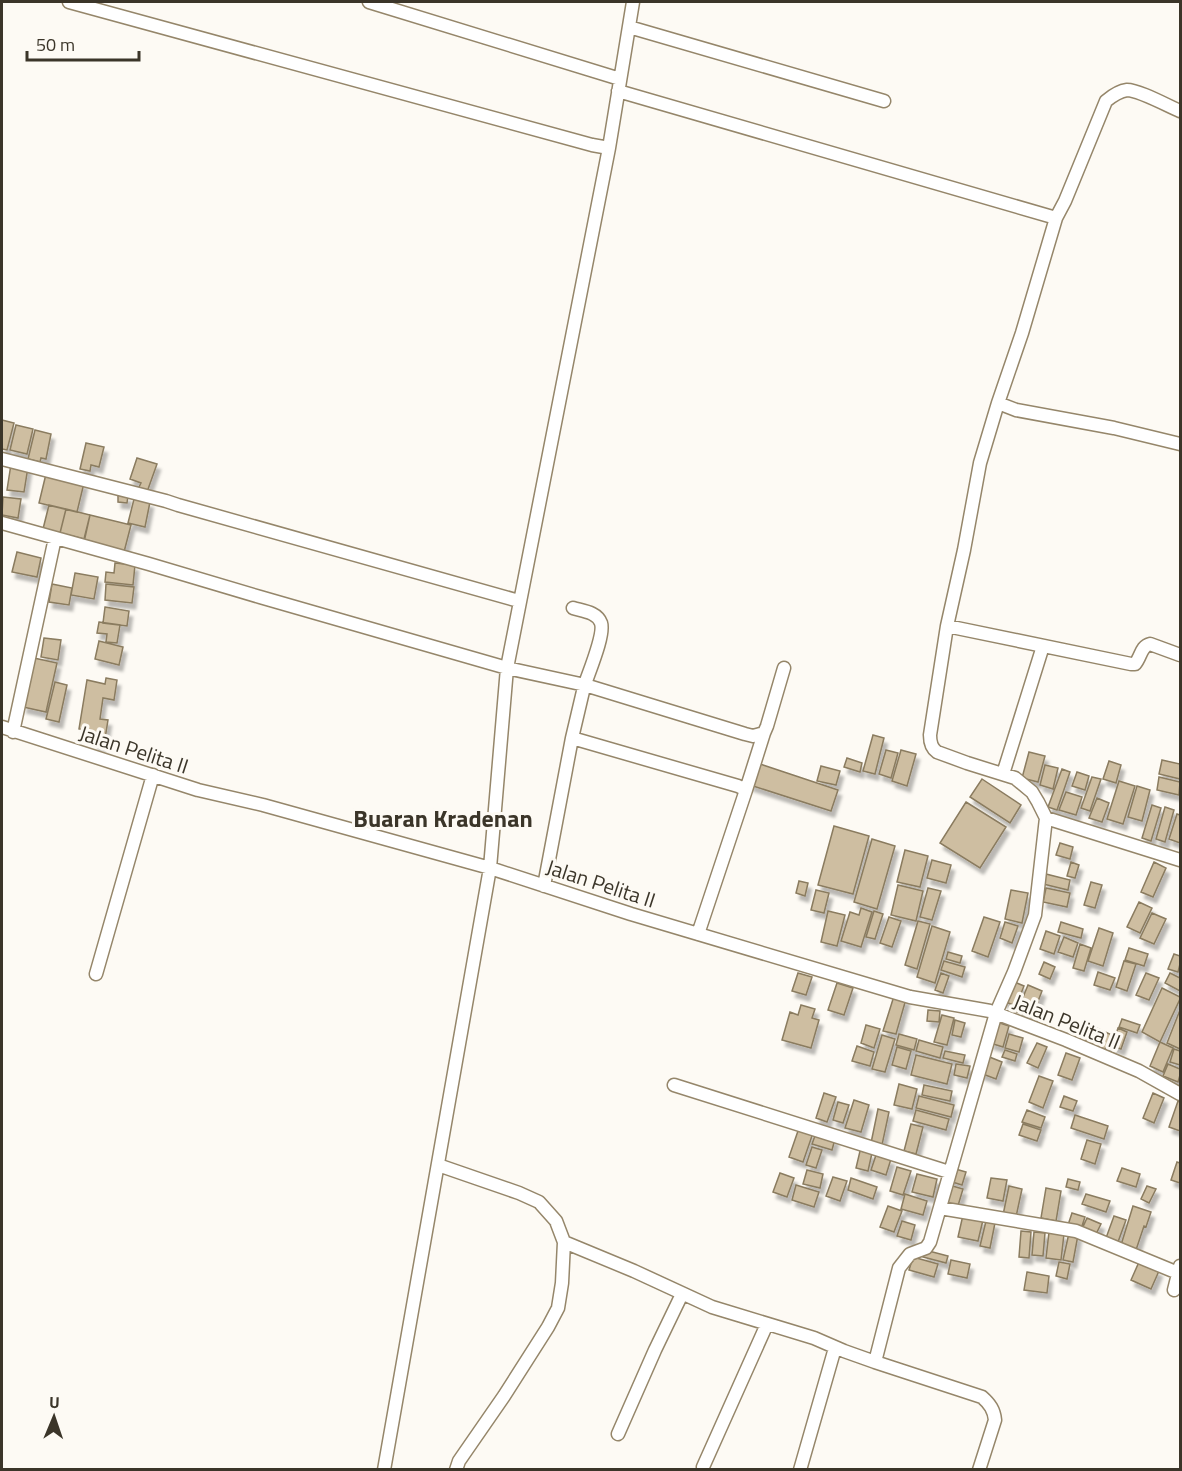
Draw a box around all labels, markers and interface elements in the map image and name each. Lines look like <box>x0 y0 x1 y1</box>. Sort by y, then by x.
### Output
scale bar <box>27 24 140 62</box>
text: 50 m <box>36 31 75 58</box>
street label: Jalan Pelita II <box>75 716 193 782</box>
district label: Buaran Kradenan <box>353 800 533 836</box>
street label: Jalan Pelita II <box>542 850 660 916</box>
street label: Jalan Pelita II <box>1009 985 1125 1057</box>
north arrow <box>24 1387 84 1447</box>
text: U <box>49 1390 60 1414</box>

